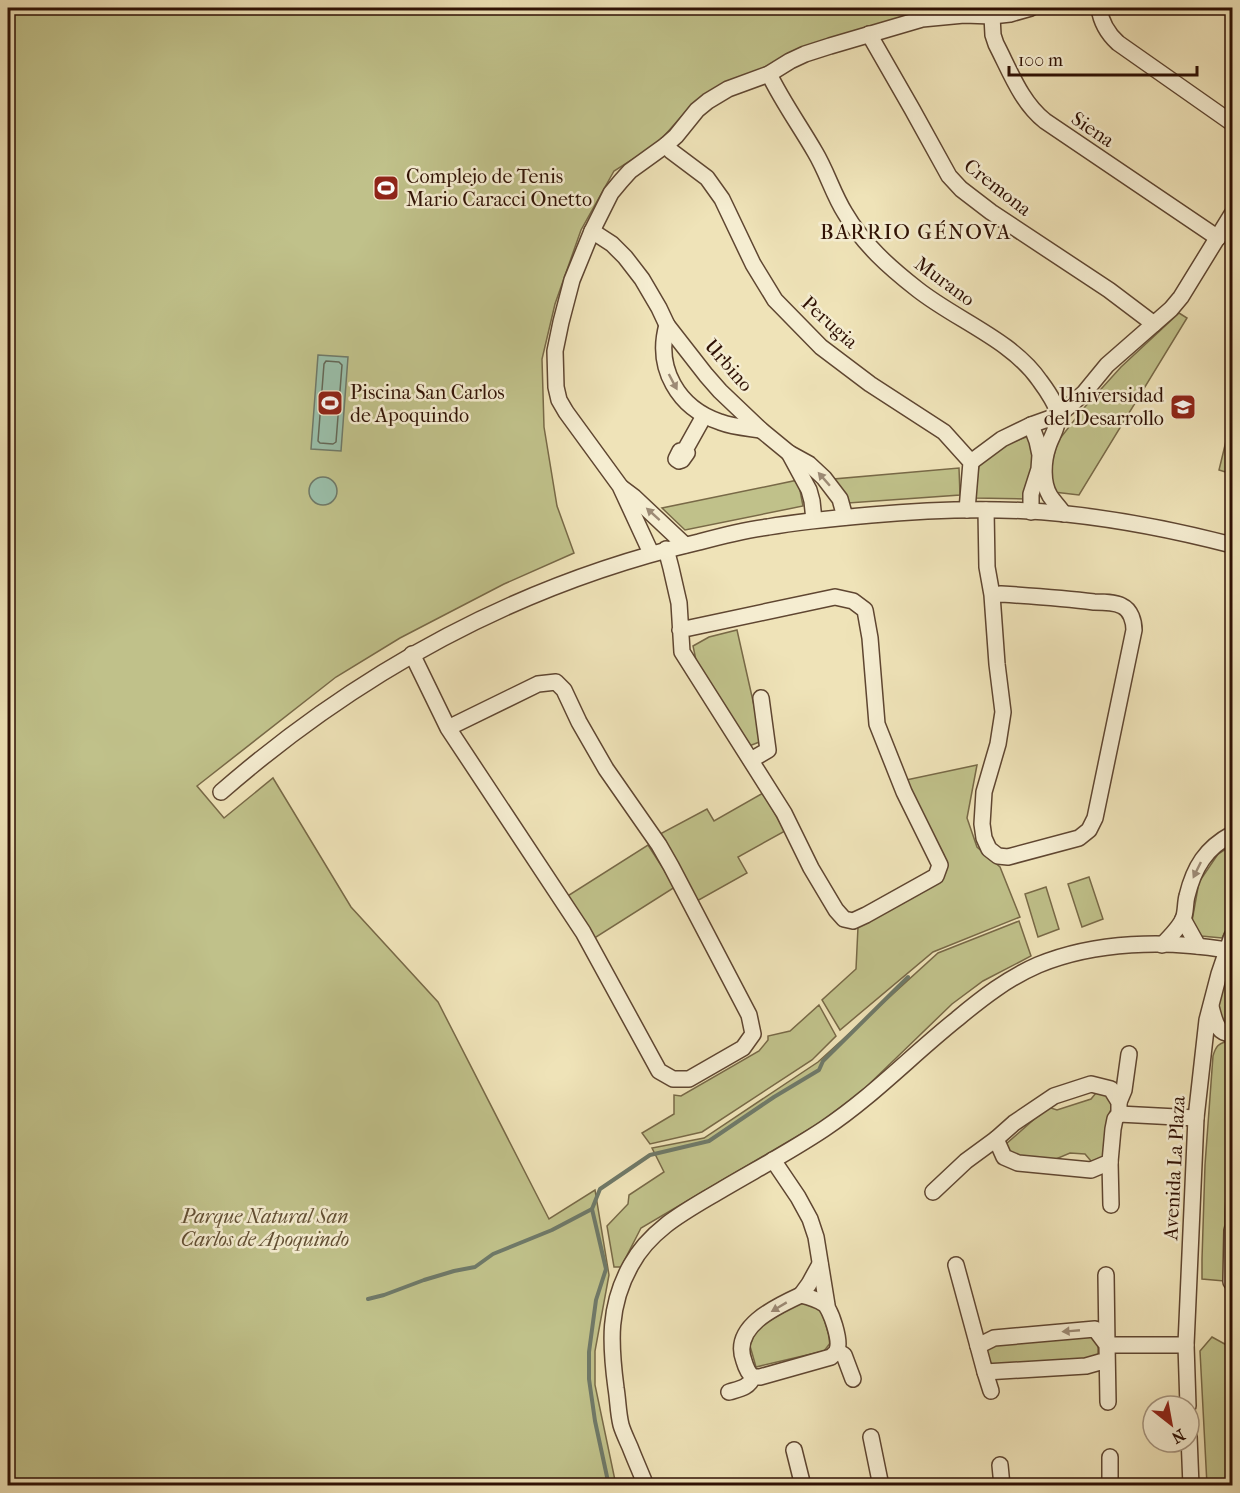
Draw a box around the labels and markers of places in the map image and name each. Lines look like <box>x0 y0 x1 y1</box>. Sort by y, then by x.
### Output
place label: Complejo de Tenis Mario Caracci Onetto <box>406 165 592 211</box>
sports icon: Complejo de Tenis Mario Caracci Onetto <box>371 173 401 203</box>
place label: Piscina San Carlos de Apoquindo <box>350 381 505 427</box>
place label: Universidad del Desarrollo <box>1044 384 1165 430</box>
sports icon: Piscina San Carlos de Apoquindo <box>315 388 345 418</box>
school or university icon: Universidad del Desarrollo <box>1168 392 1198 422</box>

